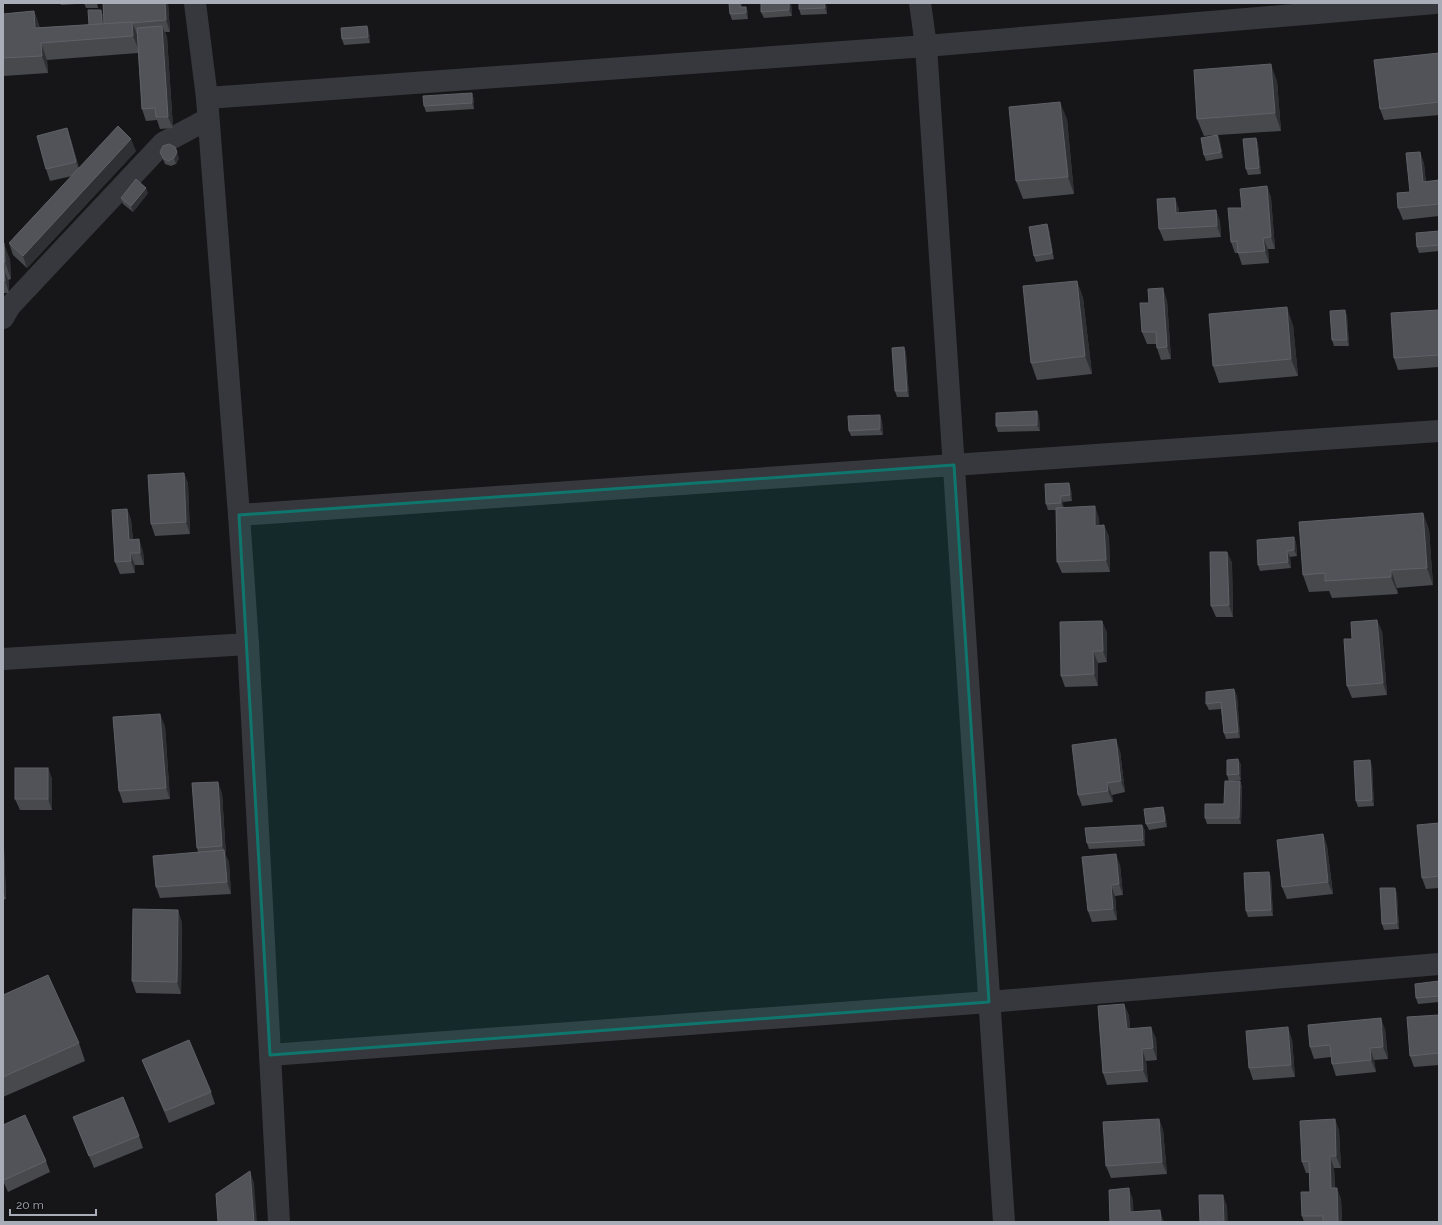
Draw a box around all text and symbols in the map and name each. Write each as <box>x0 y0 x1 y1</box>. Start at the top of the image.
scale bar <box>10 1191 96 1217</box>
text: 20 m <box>16 1198 44 1212</box>

